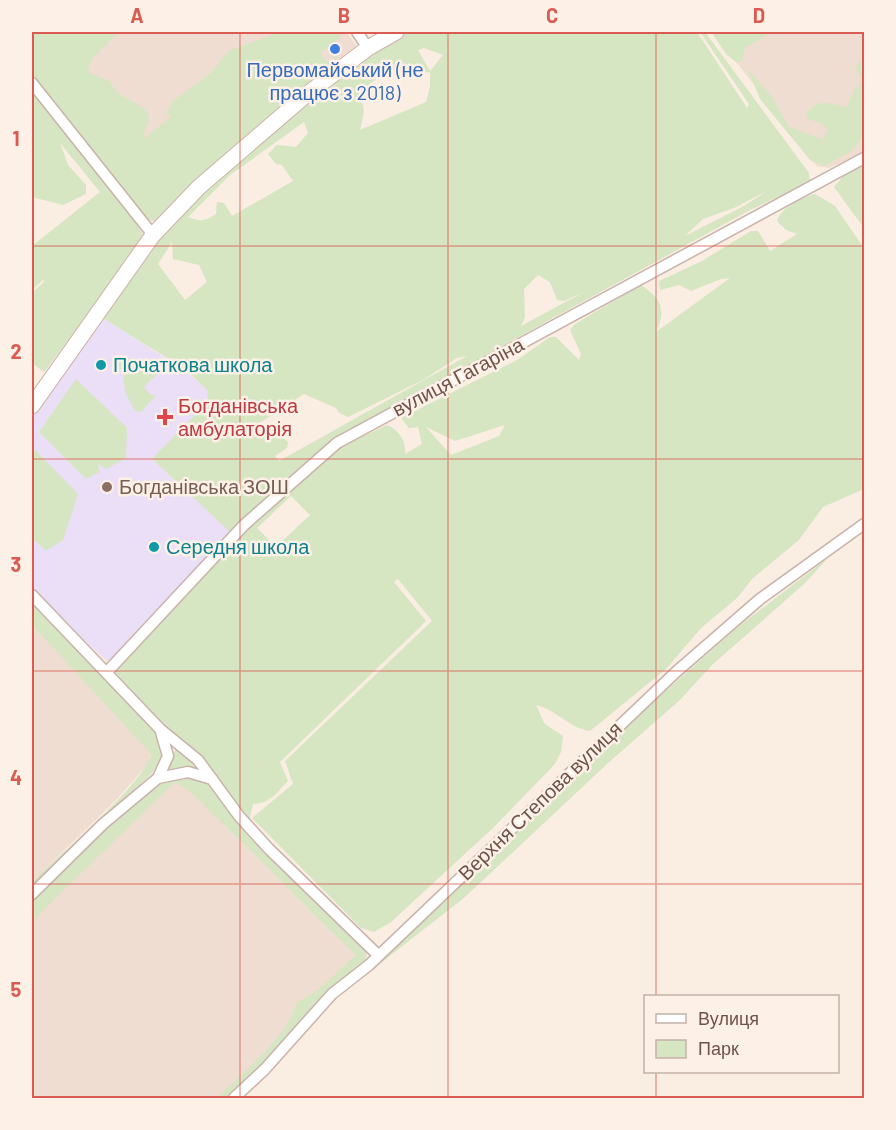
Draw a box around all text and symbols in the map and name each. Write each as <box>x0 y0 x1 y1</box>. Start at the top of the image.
text: A <box>130 3 144 27</box>
text: B <box>338 3 350 27</box>
text: C <box>546 3 558 27</box>
text: D <box>753 3 765 27</box>
marker: Первомайський (не працює з 2018) <box>328 42 342 56</box>
place label: Первомайський (не працює з 2018) <box>246 57 424 104</box>
text: 1 <box>12 126 20 150</box>
street label: вулиця Гагаріна <box>388 331 528 421</box>
text: 2 <box>10 339 22 363</box>
place label: Початкова школа <box>113 352 273 376</box>
marker: Початкова школа <box>94 358 108 372</box>
place label: Богданівська амбулаторія <box>178 393 299 440</box>
marker: Богданівська амбулаторія <box>156 408 174 426</box>
place label: Богданівська ЗОШ <box>119 474 289 498</box>
marker: Богданівська ЗОШ <box>100 480 114 494</box>
place label: Середня школа <box>166 534 310 558</box>
marker: Середня школа <box>147 540 161 554</box>
text: 3 <box>11 552 21 576</box>
street label: Верхня Степова вулиця <box>453 716 626 885</box>
text: 4 <box>10 765 22 789</box>
text: 5 <box>11 977 22 1001</box>
legend <box>644 995 839 1073</box>
text: Вулиця <box>698 1007 759 1029</box>
text: Парк <box>698 1037 739 1059</box>

